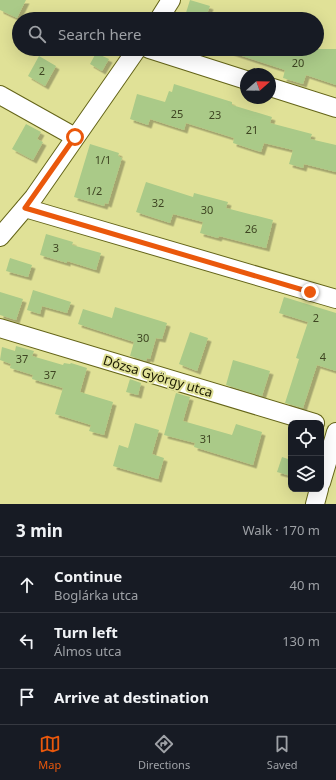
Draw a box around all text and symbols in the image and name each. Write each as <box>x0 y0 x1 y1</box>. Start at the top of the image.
search box <box>12 12 324 56</box>
icon: search <box>26 23 48 45</box>
text: Search here <box>58 24 141 44</box>
house number: 20 <box>292 55 304 70</box>
house number: 2 <box>39 63 45 78</box>
north arrow <box>240 68 276 104</box>
house number: 25 <box>171 106 183 121</box>
house number: 23 <box>209 107 221 122</box>
house number: 21 <box>246 122 258 137</box>
route start <box>66 128 84 146</box>
house number: 1/1 <box>95 152 111 167</box>
house number: 1/2 <box>86 183 102 198</box>
house number: 32 <box>152 195 164 210</box>
house number: 30 <box>201 202 213 217</box>
house number: 26 <box>245 221 257 236</box>
house number: 3 <box>53 240 59 255</box>
route end <box>301 283 319 301</box>
house number: 2 <box>313 310 319 325</box>
house number: 30 <box>137 330 149 345</box>
house number: 4 <box>320 349 327 364</box>
house number: 37 <box>16 351 28 366</box>
street label: Dózsa György utca <box>101 351 215 401</box>
house number: 37 <box>44 367 56 382</box>
map controls <box>288 420 324 492</box>
button: locate <box>288 420 324 456</box>
house number: 31 <box>200 431 212 446</box>
button: layers <box>288 456 324 492</box>
text: 3 min <box>16 519 63 542</box>
text: Walk · 170 m <box>242 521 320 539</box>
text: Continue <box>54 566 122 586</box>
icon: ahead <box>16 574 38 596</box>
text: 40 m <box>290 576 320 594</box>
text: Boglárka utca <box>54 586 138 604</box>
text: Turn left <box>54 622 118 642</box>
icon: left <box>16 630 38 652</box>
text: 130 m <box>282 632 320 650</box>
text: Álmos utca <box>54 642 122 660</box>
icon: arrive <box>16 686 38 708</box>
text: Arrive at destination <box>54 687 209 707</box>
tab: Map <box>38 733 61 772</box>
tab: Directions <box>138 733 190 772</box>
tab: Saved <box>267 733 298 772</box>

